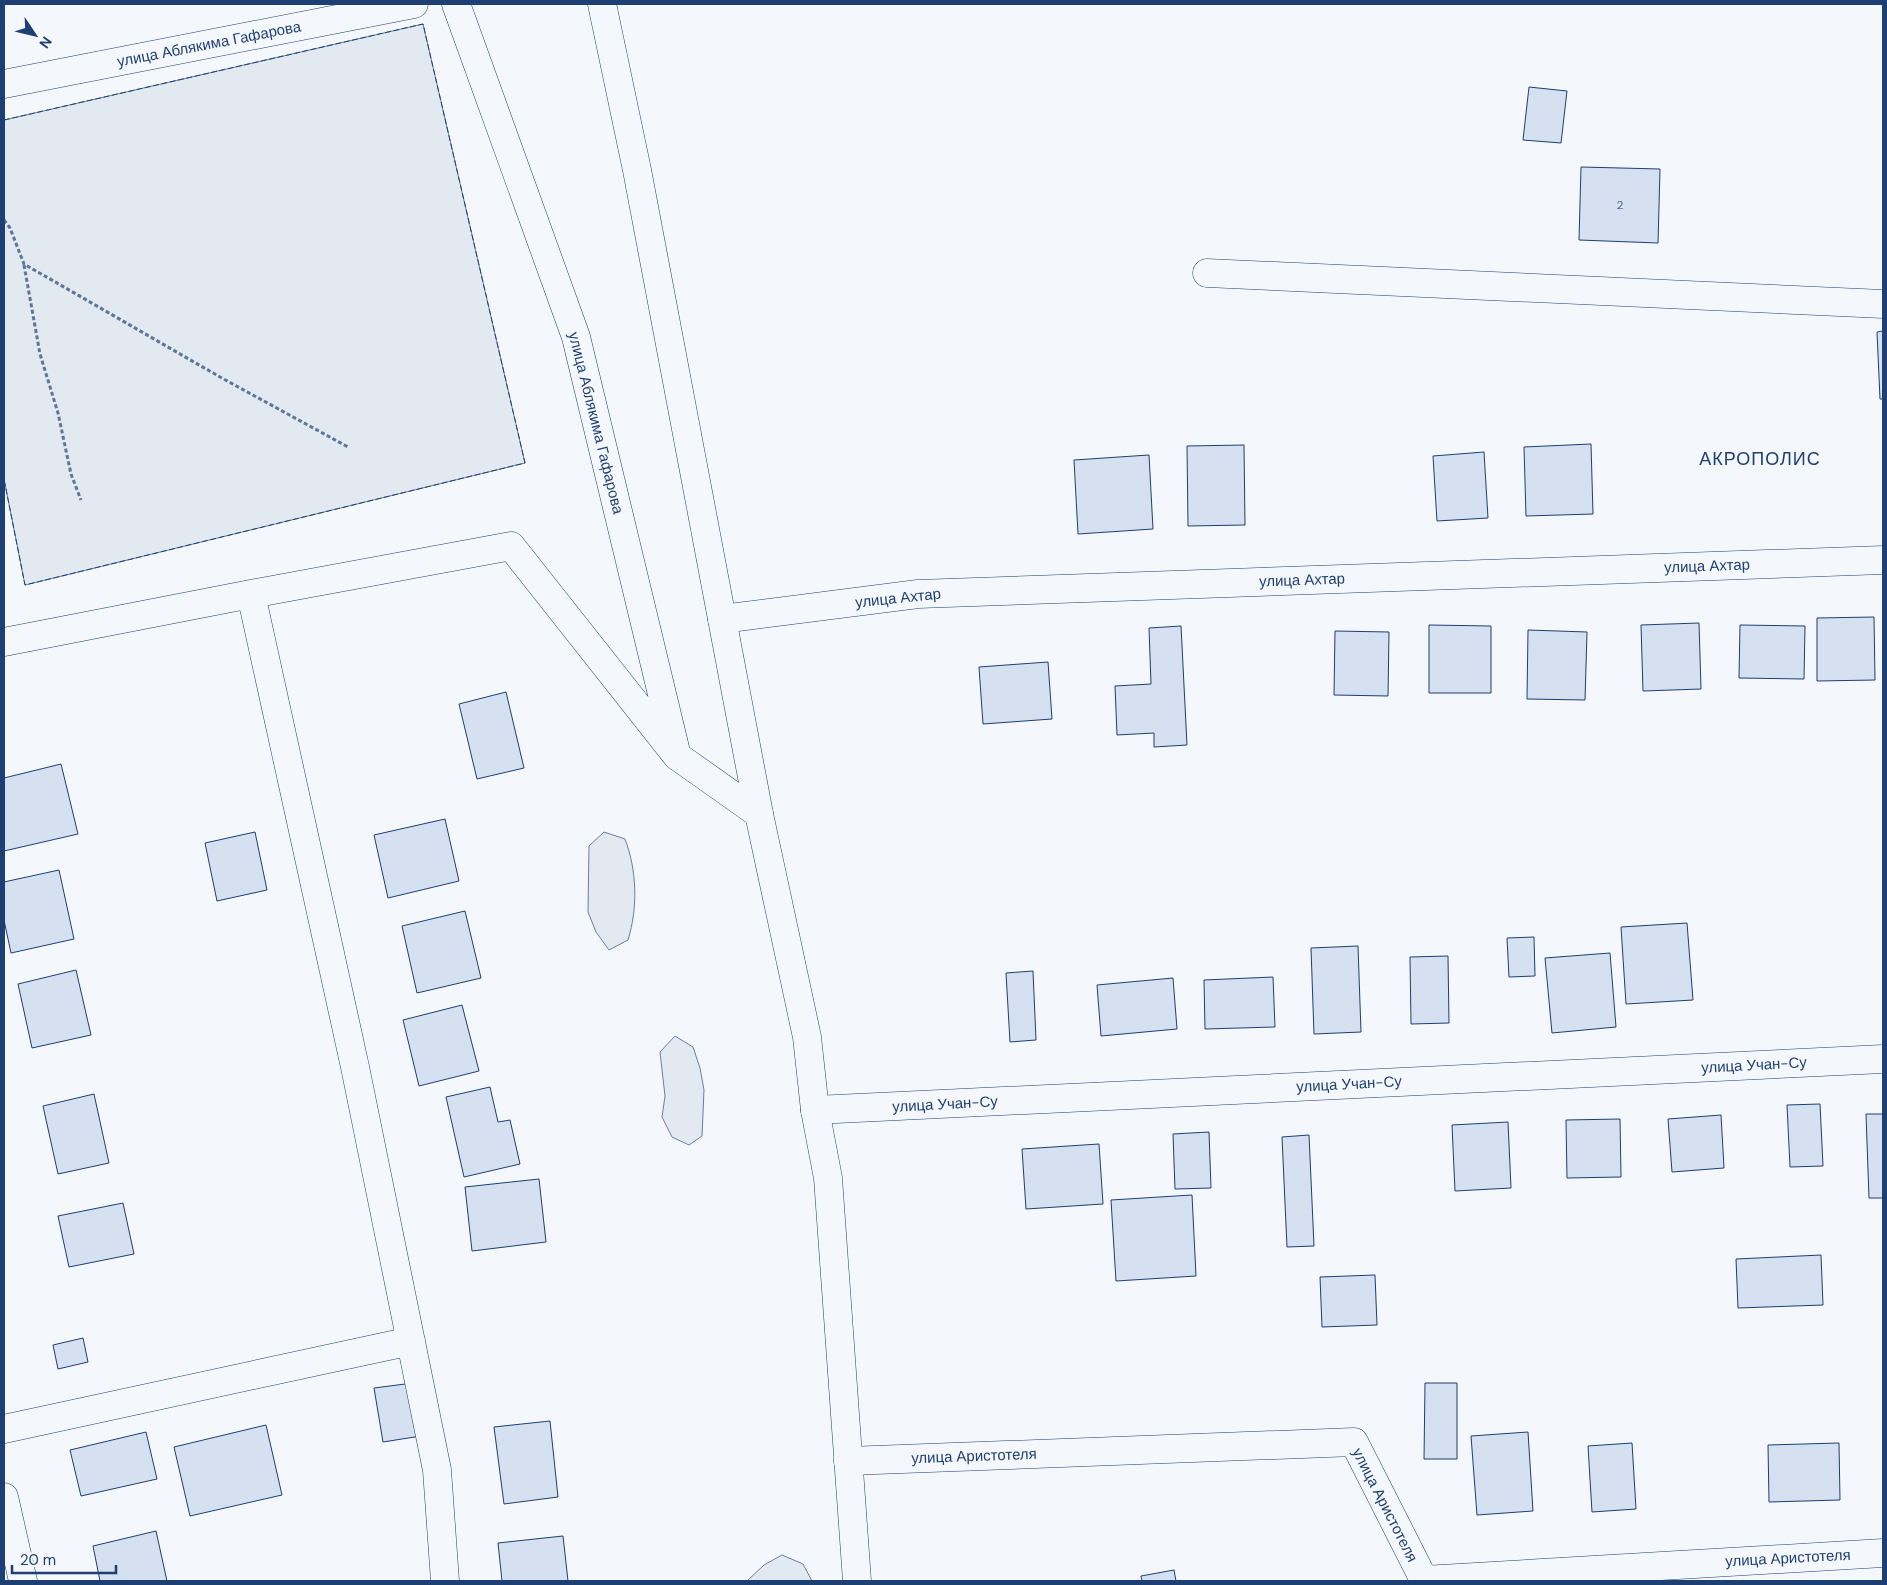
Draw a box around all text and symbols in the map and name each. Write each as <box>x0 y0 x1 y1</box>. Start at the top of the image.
north arrow <box>10 10 60 60</box>
street label: улица Аблякима Гафарова <box>115 16 303 72</box>
text: N <box>35 33 56 52</box>
house number: 2 <box>1617 197 1624 213</box>
street label: улица Аблякима Гафарова <box>564 330 628 517</box>
district label: АКРОПОЛИС <box>1699 447 1821 471</box>
street label: улица Ахтар <box>1664 555 1750 577</box>
street label: улица Ахтар <box>1259 569 1345 591</box>
street label: улица Ахтар <box>854 584 942 612</box>
street label: улица Учан-Су <box>1701 1052 1808 1078</box>
street label: улица Учан-Су <box>1296 1071 1403 1097</box>
street label: улица Учан-Су <box>892 1091 999 1117</box>
street label: улица Аристотеля <box>911 1444 1037 1468</box>
street label: улица Аристотеля <box>1348 1445 1422 1565</box>
scale bar <box>12 1542 116 1574</box>
street label: улица Аристотеля <box>1725 1545 1851 1571</box>
text: 20 m <box>20 1550 56 1570</box>

